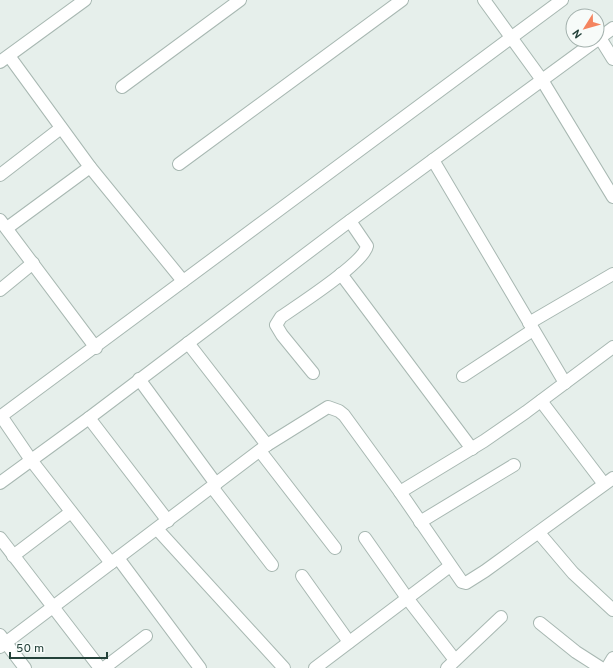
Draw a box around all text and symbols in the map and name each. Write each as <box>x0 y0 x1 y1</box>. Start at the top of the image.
north arrow <box>565 8 605 48</box>
text: N <box>570 26 586 41</box>
scale bar <box>10 634 107 660</box>
text: 50 m <box>16 641 44 657</box>

